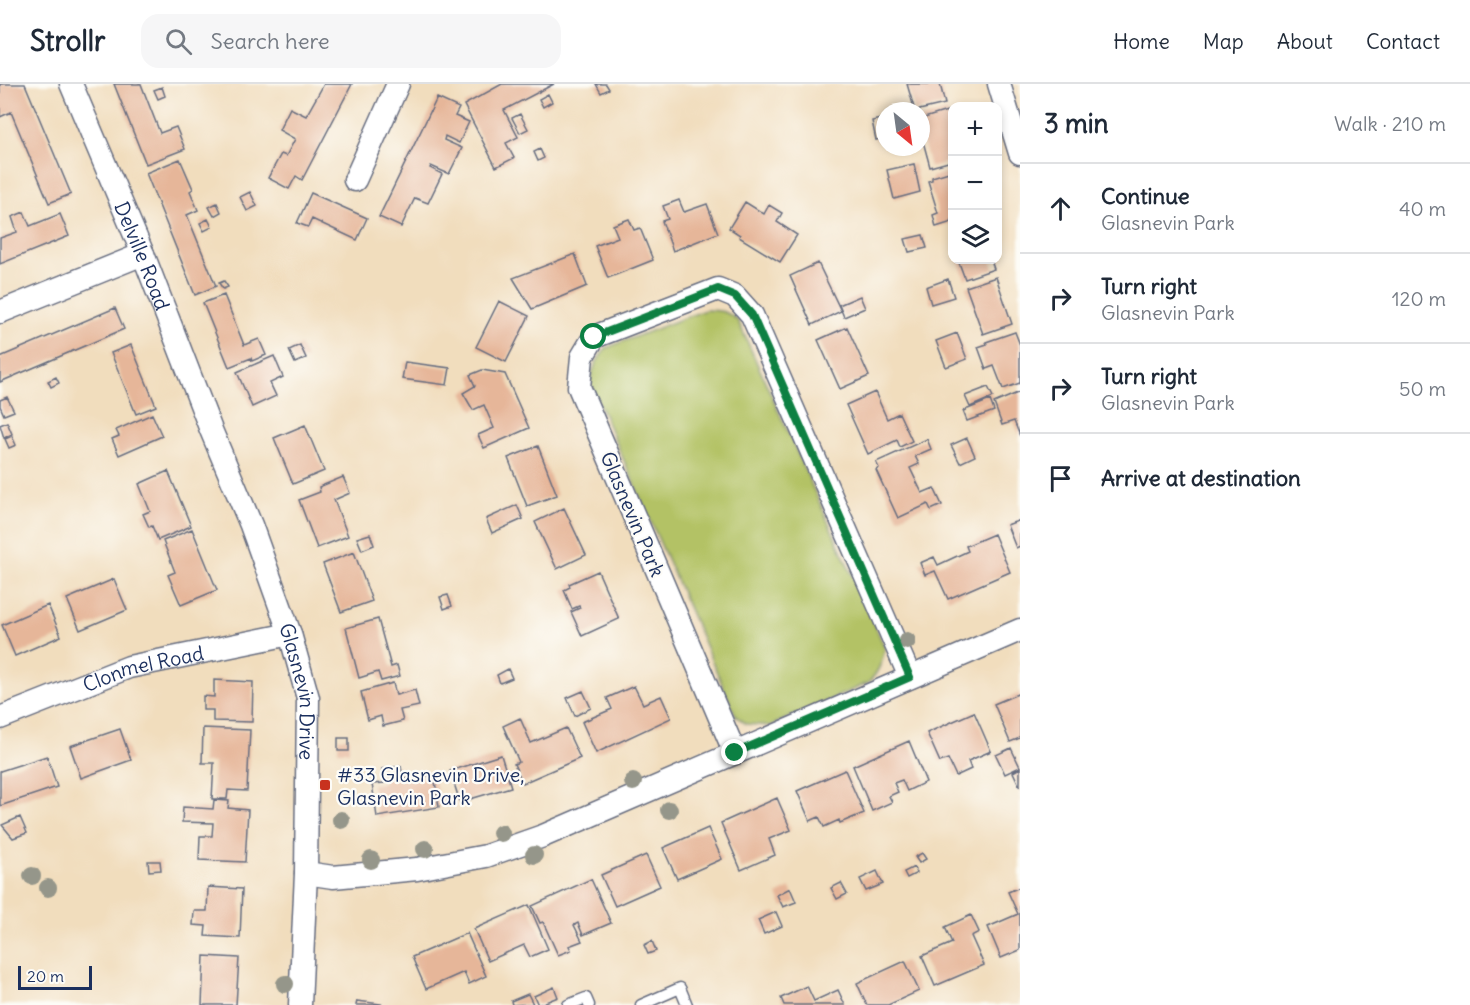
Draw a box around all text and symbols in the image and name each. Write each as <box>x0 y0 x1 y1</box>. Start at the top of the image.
search box <box>141 14 561 68</box>
text: Strollr <box>30 23 105 59</box>
icon: search <box>162 25 195 58</box>
text: Search here <box>210 27 330 55</box>
text: Home <box>1113 28 1170 55</box>
text: Map <box>1203 28 1244 55</box>
text: About <box>1277 28 1333 55</box>
text: Contact <box>1366 28 1440 55</box>
north arrow <box>876 102 930 156</box>
map controls <box>948 102 1002 264</box>
button: + <box>948 102 1002 156</box>
text: 3 min <box>1044 107 1109 140</box>
text: Walk · 210 m <box>1334 111 1446 136</box>
button: − <box>948 156 1002 210</box>
text: Continue <box>1101 182 1190 210</box>
icon: ahead <box>1044 192 1077 225</box>
text: 40 m <box>1399 196 1446 221</box>
street label: Delville Road <box>110 197 176 314</box>
button: layers <box>948 210 1002 264</box>
text: Glasnevin Park <box>1101 210 1235 235</box>
text: Turn right <box>1101 272 1197 300</box>
icon: right <box>1044 282 1077 315</box>
text: 120 m <box>1392 286 1446 311</box>
text: Glasnevin Park <box>1101 300 1235 325</box>
route start <box>580 323 606 349</box>
text: Turn right <box>1101 362 1197 390</box>
icon: right <box>1044 372 1077 405</box>
text: 50 m <box>1399 376 1446 401</box>
text: Glasnevin Park <box>1101 390 1235 415</box>
street label: Glasnevin Park <box>595 448 671 580</box>
icon: arrive <box>1044 462 1077 495</box>
text: Arrive at destination <box>1101 464 1301 492</box>
street label: Glasnevin Drive <box>275 619 321 760</box>
street label: Clonmel Road <box>79 639 206 697</box>
route end <box>721 739 747 765</box>
place label: #33 Glasnevin Drive, Glasnevin Park <box>337 762 524 810</box>
marker: #33 Glasnevin Drive, Glasnevin Park <box>318 778 332 792</box>
scale bar <box>18 963 92 990</box>
text: 20 m <box>27 966 64 986</box>

